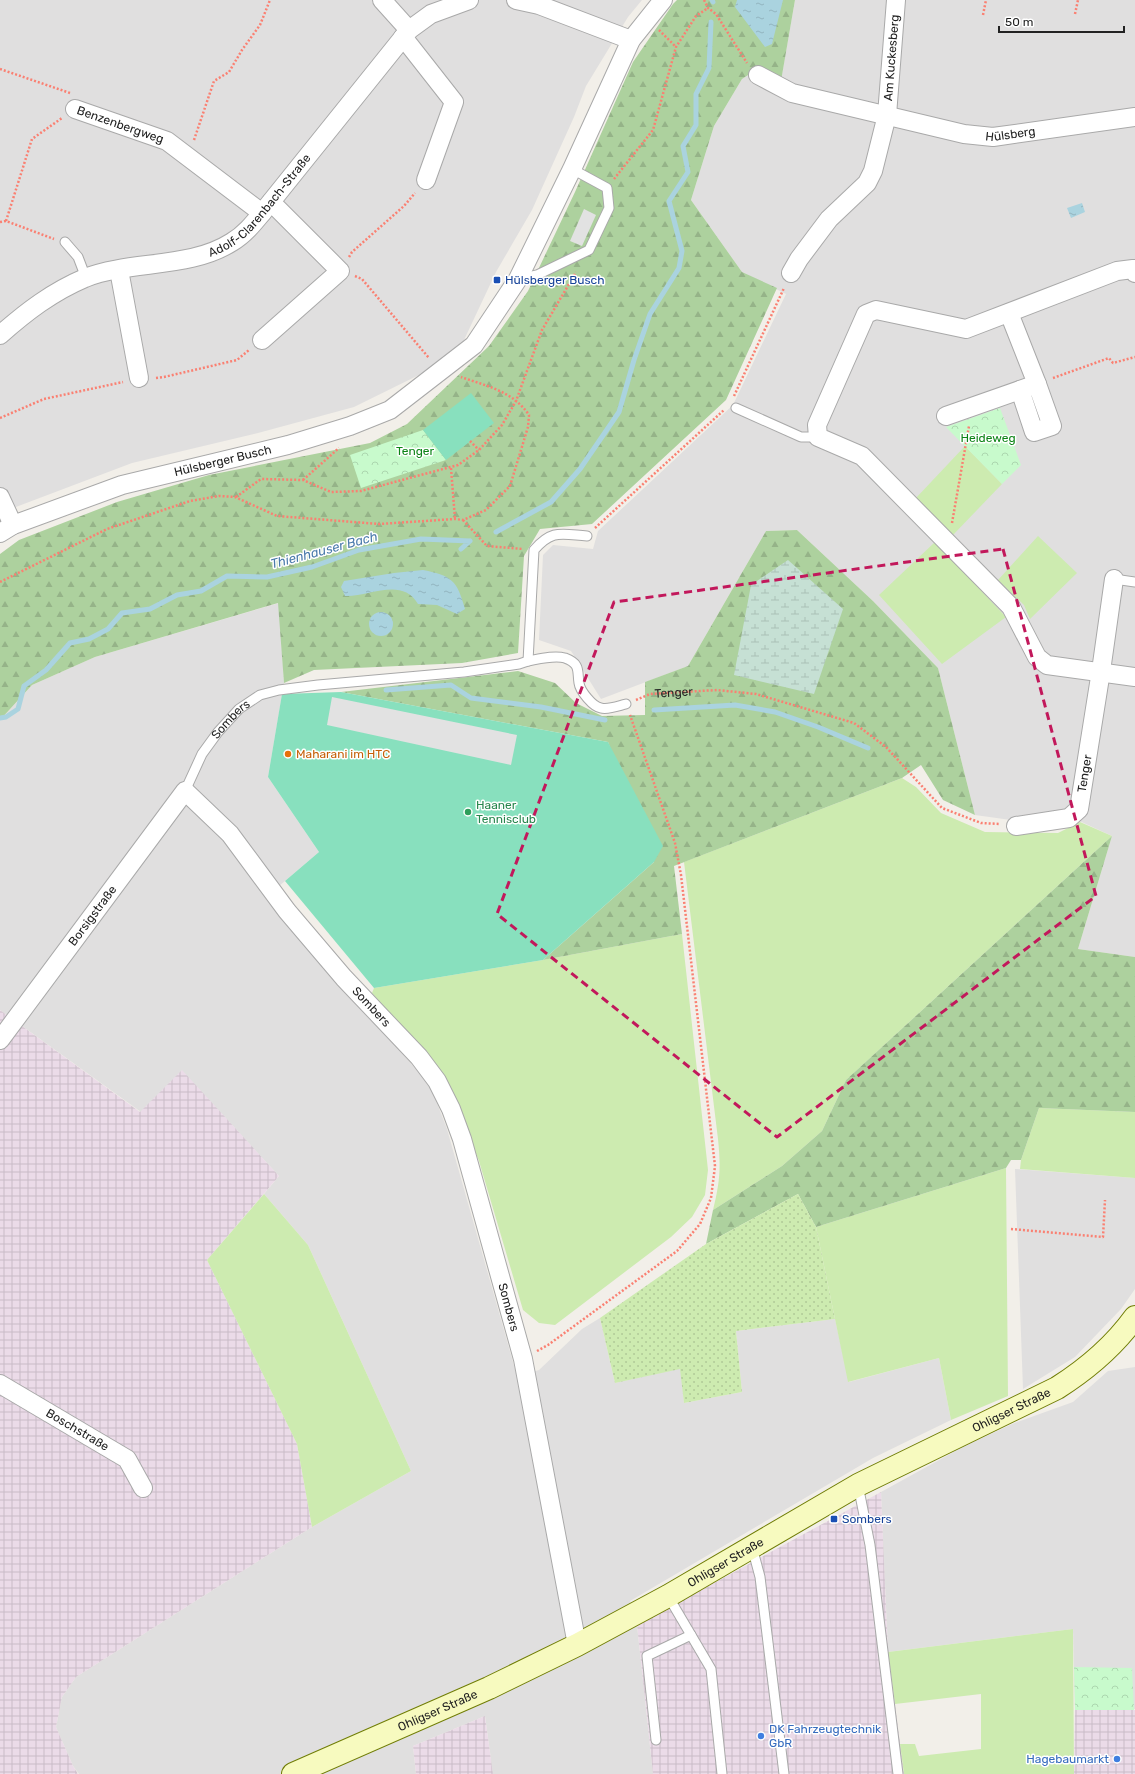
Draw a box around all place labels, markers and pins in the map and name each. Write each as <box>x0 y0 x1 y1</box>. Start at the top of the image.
place label: Hülsberger Busch <box>505 273 605 287</box>
marker: Hülsberger Busch <box>492 275 502 285</box>
place label: Maharani im HTC <box>296 747 390 761</box>
marker: Maharani im HTC <box>283 749 293 759</box>
place label: Haaner Tennisclub <box>476 798 536 826</box>
marker: Haaner Tennisclub <box>463 807 473 817</box>
place label: Sombers <box>842 1512 892 1526</box>
marker: Sombers <box>829 1514 839 1524</box>
place label: DK Fahrzeugtechnik GbR <box>769 1722 882 1750</box>
marker: DK Fahrzeugtechnik GbR <box>756 1731 766 1741</box>
place label: Hagebaumarkt <box>1026 1752 1109 1766</box>
marker: Hagebaumarkt <box>1112 1754 1122 1764</box>

